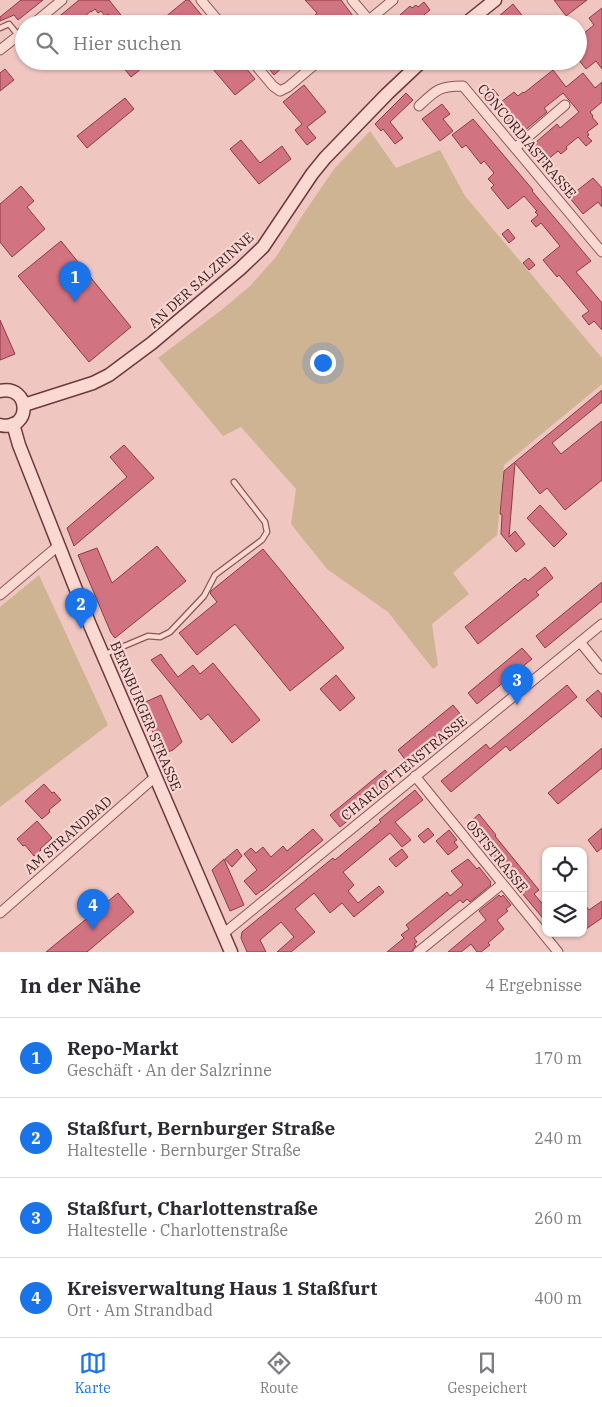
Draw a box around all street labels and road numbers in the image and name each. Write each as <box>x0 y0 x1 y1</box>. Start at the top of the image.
street label: CONCORDIASTRASSE <box>474 80 580 202</box>
street label: AN DER SALZRINNE <box>145 228 257 332</box>
street label: BERNBURGER STRASSE <box>106 638 186 794</box>
street label: CHARLOTTENSTRASSE <box>337 712 471 824</box>
street label: AM STRANDBAD <box>20 792 116 878</box>
street label: OSTSTRASSE <box>462 816 532 896</box>

